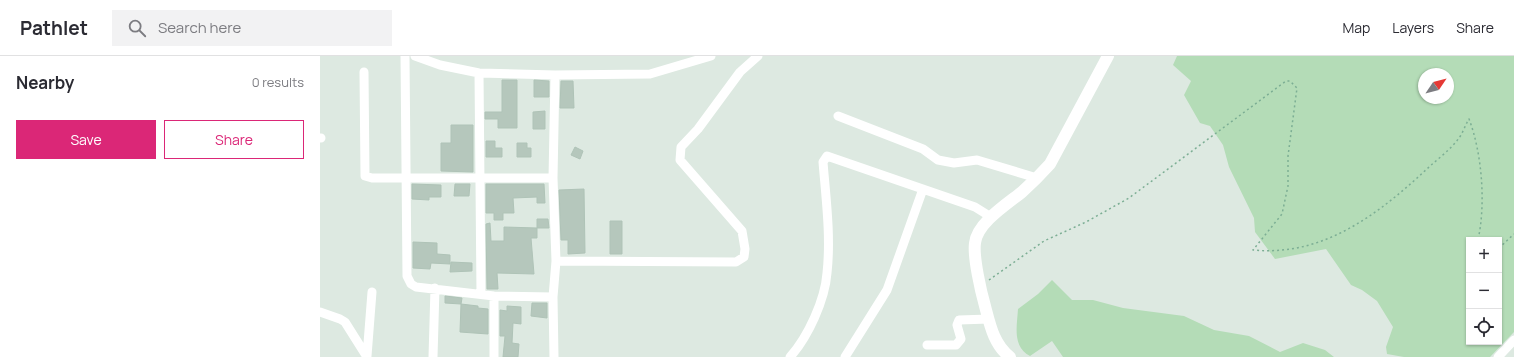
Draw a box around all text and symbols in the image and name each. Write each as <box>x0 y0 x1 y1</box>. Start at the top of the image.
search box <box>112 10 392 46</box>
text: Pathlet <box>20 15 88 41</box>
icon: search <box>126 17 148 39</box>
text: Search here <box>158 17 241 38</box>
text: Map <box>1342 18 1370 37</box>
text: Layers <box>1392 18 1434 37</box>
text: Share <box>1456 18 1494 37</box>
north arrow <box>1418 68 1454 104</box>
text: Nearby <box>16 71 74 94</box>
text: 0 results <box>252 73 304 91</box>
button: Save <box>16 120 156 159</box>
button: Share <box>164 120 304 159</box>
map controls <box>1466 237 1502 345</box>
button: + <box>1466 237 1502 273</box>
button: − <box>1466 273 1502 309</box>
button: locate <box>1466 309 1502 345</box>

